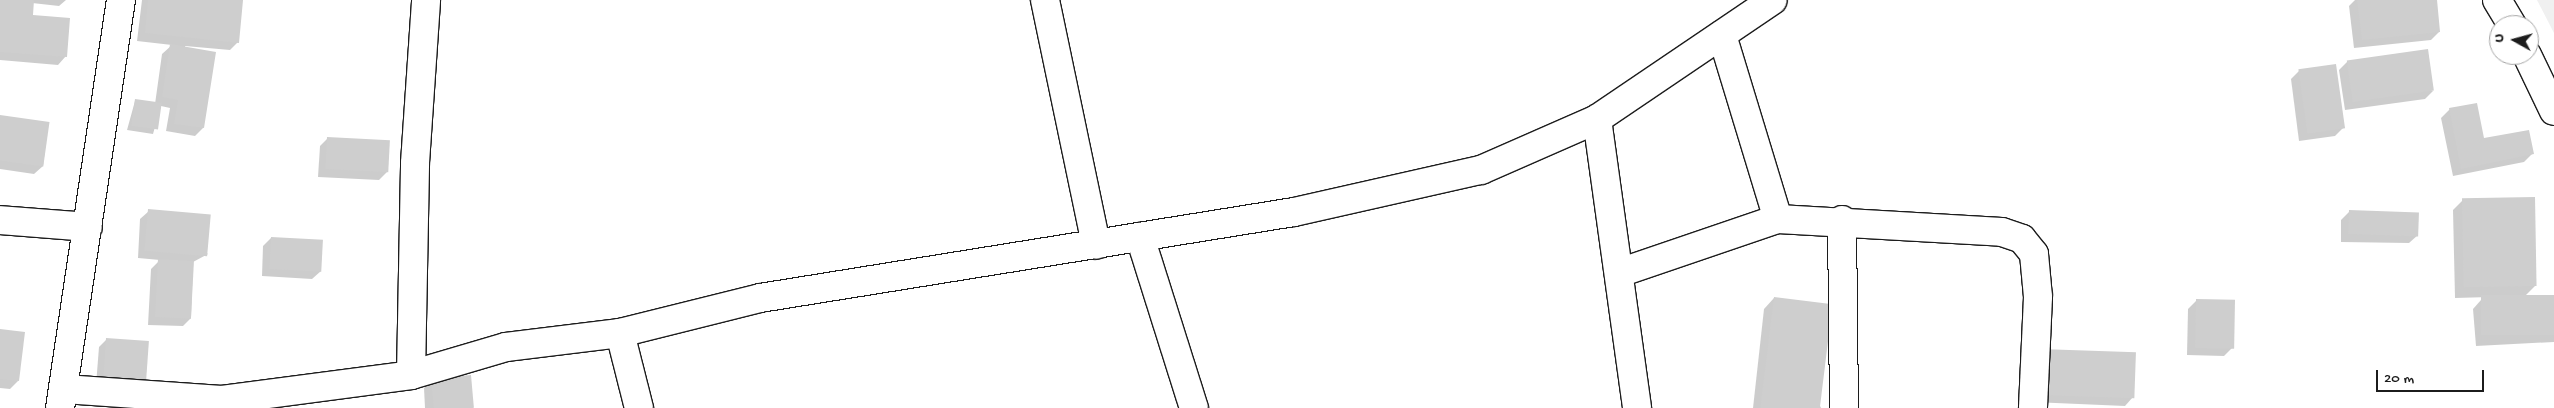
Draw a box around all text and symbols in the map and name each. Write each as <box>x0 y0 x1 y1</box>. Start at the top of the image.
north arrow <box>2489 15 2539 65</box>
text: U <box>2491 33 2509 43</box>
scale bar <box>2379 360 2486 392</box>
text: 20 m <box>2384 370 2414 388</box>

